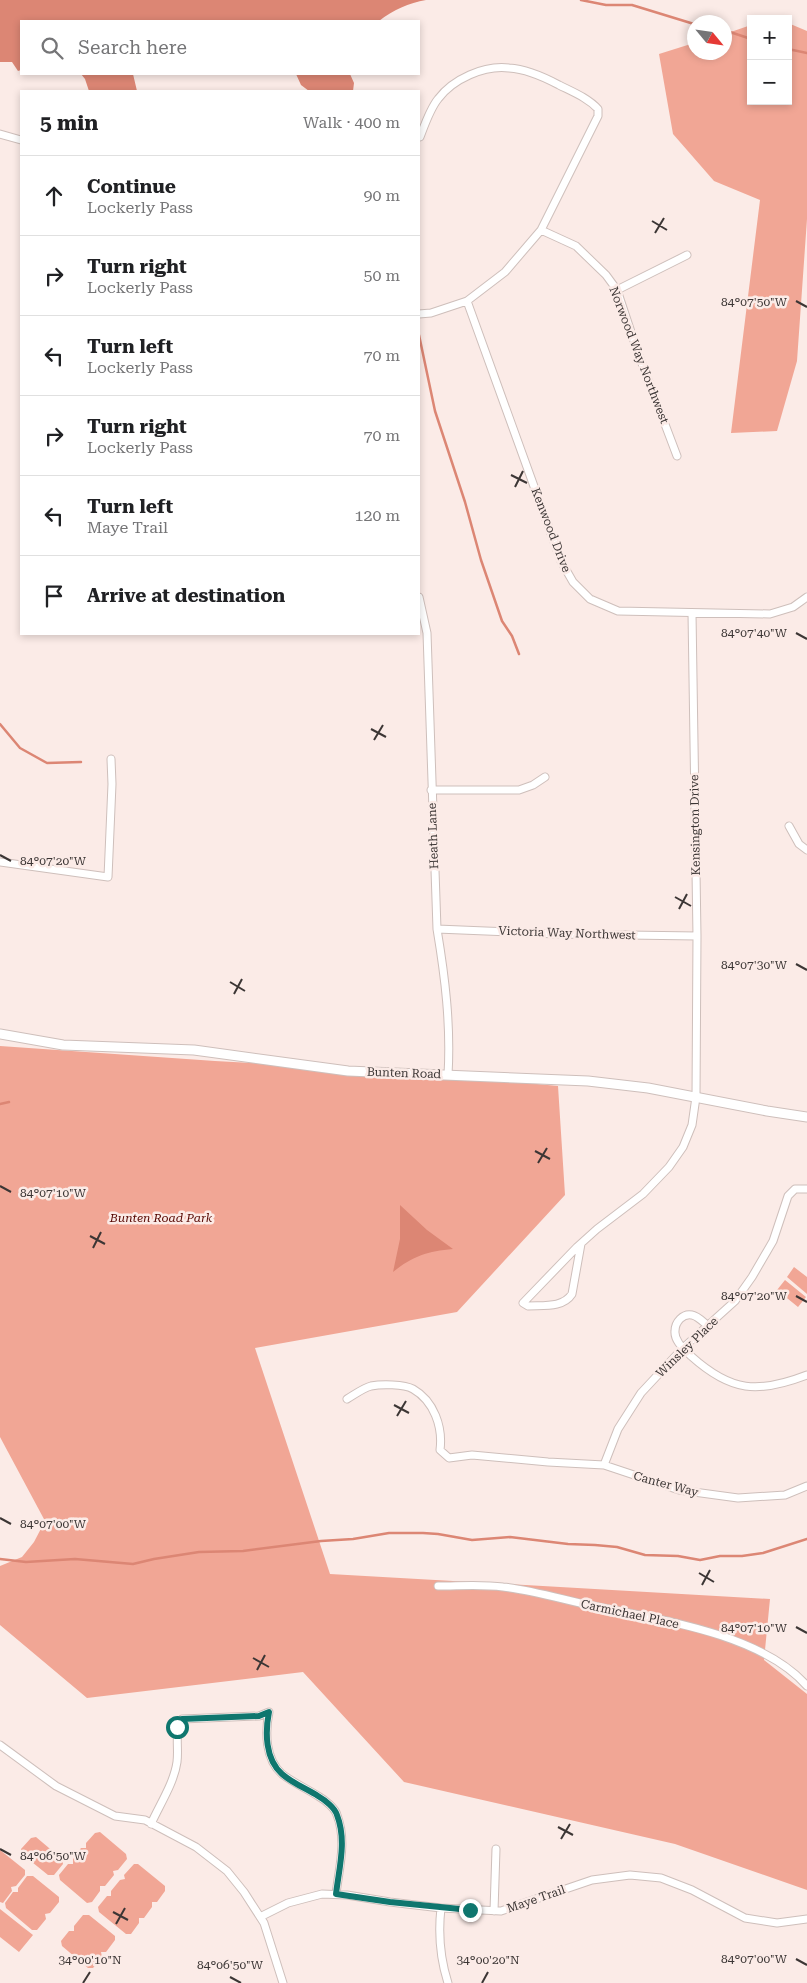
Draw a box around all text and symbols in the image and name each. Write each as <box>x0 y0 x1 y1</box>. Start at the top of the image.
north arrow <box>687 15 732 60</box>
map controls <box>747 15 792 105</box>
button: + <box>747 15 792 60</box>
search box <box>20 20 420 75</box>
icon: search <box>38 34 66 62</box>
text: Search here <box>78 36 187 59</box>
button: − <box>747 60 792 105</box>
text: 5 min <box>40 111 98 135</box>
text: Walk · 400 m <box>303 113 400 132</box>
text: Continue <box>87 175 176 198</box>
icon: ahead <box>40 182 68 210</box>
text: 90 m <box>363 186 400 205</box>
text: Lockerly Pass <box>87 198 193 217</box>
text: Turn right <box>87 255 187 278</box>
icon: right <box>40 262 68 290</box>
text: 50 m <box>363 266 400 285</box>
text: Lockerly Pass <box>87 278 193 297</box>
street label: Norwood Way Northwest <box>606 284 672 426</box>
text: 84°07'50"W <box>721 295 788 309</box>
text: Turn left <box>87 335 173 358</box>
icon: left <box>40 342 68 370</box>
text: 70 m <box>363 346 400 365</box>
text: Lockerly Pass <box>87 358 193 377</box>
text: Turn right <box>87 415 187 438</box>
icon: right <box>40 422 68 450</box>
text: 70 m <box>363 426 400 445</box>
text: Lockerly Pass <box>87 438 193 457</box>
street label: Kenwood Drive <box>528 486 574 575</box>
text: Turn left <box>87 495 173 518</box>
icon: left <box>40 502 68 530</box>
text: 120 m <box>354 506 400 525</box>
text: Maye Trail <box>87 518 168 537</box>
icon: arrive <box>40 582 68 610</box>
text: Arrive at destination <box>87 584 285 607</box>
text: 84°07'40"W <box>721 626 788 640</box>
street label: Kensington Drive <box>687 774 703 876</box>
street label: Heath Lane <box>425 802 441 869</box>
text: 84°07'20"W <box>20 854 87 868</box>
street label: Victoria Way Northwest <box>498 924 636 942</box>
text: 84°07'30"W <box>721 958 788 972</box>
street label: Bunten Road <box>367 1065 442 1081</box>
text: 84°07'10"W <box>20 1186 87 1200</box>
park label: Bunten Road Park <box>109 1211 213 1225</box>
text: 84°07'20"W <box>721 1289 788 1303</box>
street label: Winsley Place <box>653 1314 721 1380</box>
street label: Canter Way <box>632 1469 701 1500</box>
text: 84°07'00"W <box>20 1517 87 1531</box>
street label: Carmichael Place <box>580 1597 681 1631</box>
text: 84°07'10"W <box>721 1621 788 1635</box>
route start <box>166 1716 189 1739</box>
text: 84°06'50"W <box>20 1849 87 1863</box>
street label: Maye Trail <box>505 1882 567 1916</box>
route end <box>459 1899 482 1922</box>
text: 84°07'00"W <box>721 1952 788 1966</box>
text: 34°00'10"N <box>58 1953 122 1967</box>
text: 34°00'20"N <box>456 1953 520 1967</box>
text: 84°06'50"W <box>197 1958 264 1972</box>

